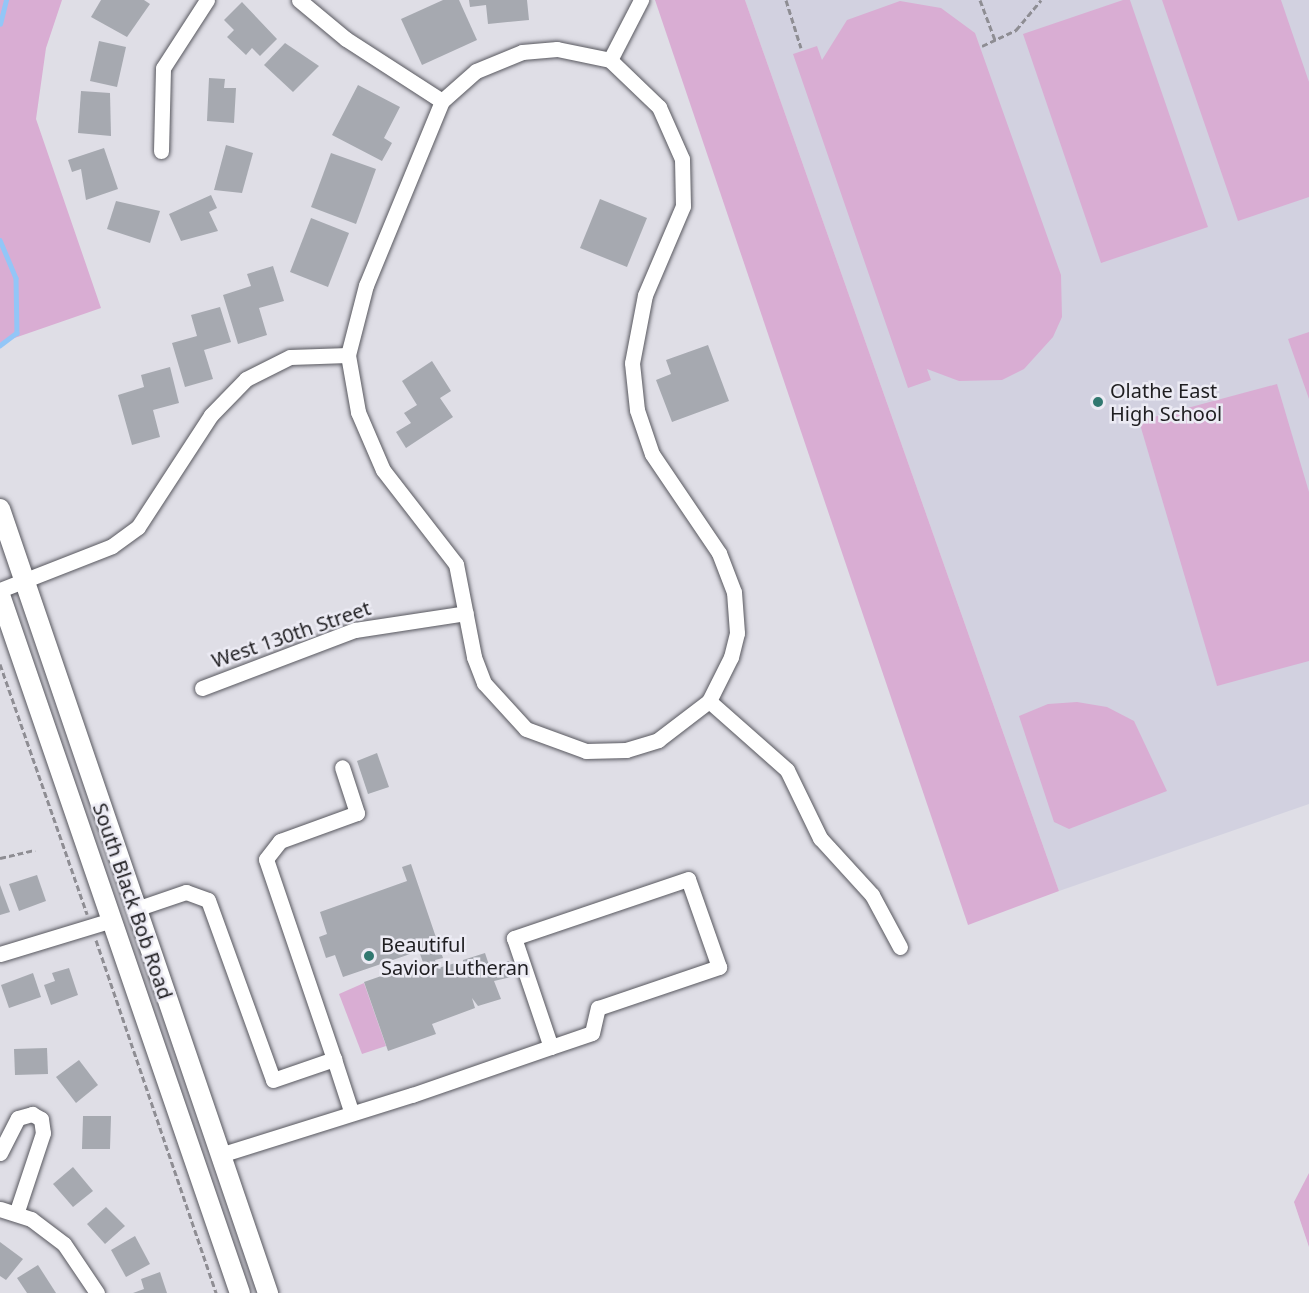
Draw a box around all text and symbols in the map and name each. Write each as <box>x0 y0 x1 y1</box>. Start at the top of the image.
place label: Olathe East High School <box>1110 378 1222 425</box>
marker: Olathe East High School <box>1091 395 1105 409</box>
street label: West 130th Street <box>208 596 374 672</box>
street label: South Black Bob Road <box>88 800 178 1002</box>
place label: Beautiful Savior Lutheran <box>381 933 529 980</box>
marker: Beautiful Savior Lutheran <box>362 949 376 963</box>

